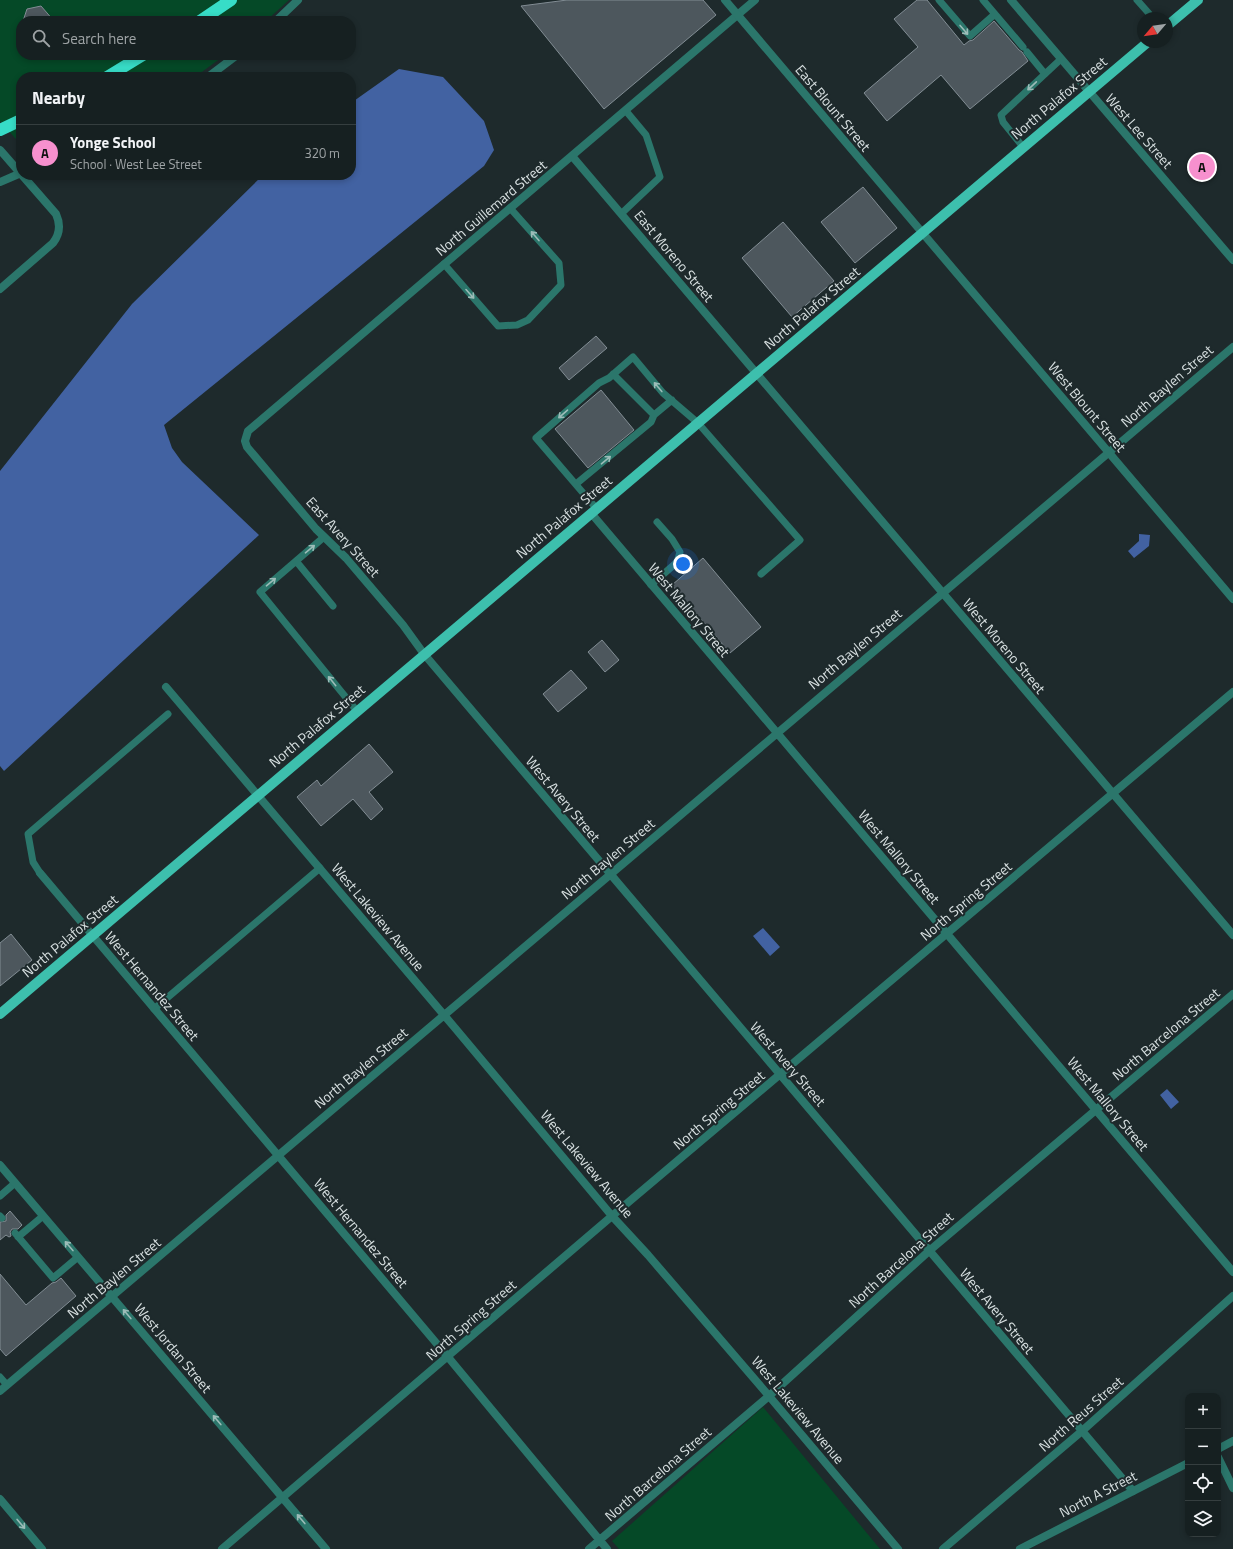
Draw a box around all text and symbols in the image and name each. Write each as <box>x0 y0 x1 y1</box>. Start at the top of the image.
north arrow <box>1137 12 1173 48</box>
search box <box>16 16 356 60</box>
one-way arrow <box>960 24 969 35</box>
icon: search <box>30 27 52 49</box>
text: Search here <box>62 27 136 50</box>
street label: North Palafox Street <box>1006 51 1111 144</box>
street label: East Blount Street <box>791 60 876 156</box>
one-way arrow <box>1027 81 1038 90</box>
text: Nearby <box>32 85 85 111</box>
street label: West Lee Street <box>1101 88 1178 173</box>
text: Yonge School <box>70 131 156 154</box>
text: A <box>41 143 49 163</box>
text: 320 m <box>304 143 340 163</box>
pin: A <box>1189 152 1215 182</box>
text: School · West Lee Street <box>70 154 202 174</box>
street label: North Guillemard Street <box>430 155 551 261</box>
street label: East Moreno Street <box>630 205 719 306</box>
one-way arrow <box>530 231 539 241</box>
street label: North Palafox Street <box>759 261 864 354</box>
one-way arrow <box>465 288 474 298</box>
street label: North Baylen Street <box>1116 339 1218 432</box>
street label: West Blount Street <box>1043 357 1131 456</box>
one-way arrow <box>654 382 663 393</box>
one-way arrow <box>558 410 568 419</box>
one-way arrow <box>601 455 612 464</box>
street label: North Palafox Street <box>511 470 616 563</box>
street label: East Avery Street <box>302 492 385 582</box>
one-way arrow <box>305 544 315 553</box>
your location <box>673 554 693 574</box>
street label: West Mallory Street <box>644 558 735 661</box>
one-way arrow <box>266 577 276 586</box>
street label: West Moreno Street <box>958 593 1051 698</box>
street label: North Baylen Street <box>803 603 906 694</box>
one-way arrow <box>328 675 337 686</box>
street label: North Palafox Street <box>264 679 369 772</box>
street label: West Avery Street <box>521 751 606 846</box>
street label: West Mallory Street <box>854 805 945 908</box>
street label: North Baylen Street <box>556 813 659 904</box>
street label: North Spring Street <box>915 856 1016 945</box>
street label: West Lakeview Avenue <box>327 858 430 975</box>
street label: North Palafox Street <box>17 889 122 982</box>
street label: West Hernandez Street <box>100 926 205 1045</box>
street label: North Barcelona Street <box>1107 982 1224 1085</box>
street label: West Avery Street <box>746 1017 831 1111</box>
street label: North Baylen Street <box>309 1022 412 1113</box>
street label: West Mallory Street <box>1063 1052 1154 1155</box>
street label: North Spring Street <box>668 1065 769 1154</box>
street label: West Lakeview Avenue <box>536 1105 639 1222</box>
street label: West Hernandez Street <box>309 1173 414 1292</box>
street label: North Barcelona Street <box>844 1207 958 1313</box>
street label: North Baylen Street <box>62 1232 165 1323</box>
one-way arrow <box>64 1240 73 1251</box>
street label: West Avery Street <box>955 1263 1040 1358</box>
street label: North Spring Street <box>421 1274 521 1365</box>
street label: West Jordan Street <box>130 1298 217 1397</box>
one-way arrow <box>122 1309 131 1319</box>
street label: West Lakeview Avenue <box>747 1351 850 1468</box>
street label: North Reus Street <box>1034 1371 1128 1456</box>
map controls <box>1185 1393 1221 1537</box>
button: + <box>1185 1393 1221 1429</box>
one-way arrow <box>213 1415 222 1425</box>
street label: North Barcelona Street <box>600 1421 716 1526</box>
button: − <box>1185 1429 1221 1465</box>
street label: North A Street <box>1055 1465 1140 1522</box>
button: locate <box>1185 1465 1221 1501</box>
button: layers <box>1185 1501 1221 1537</box>
one-way arrow <box>297 1514 306 1524</box>
one-way arrow <box>16 1519 25 1530</box>

